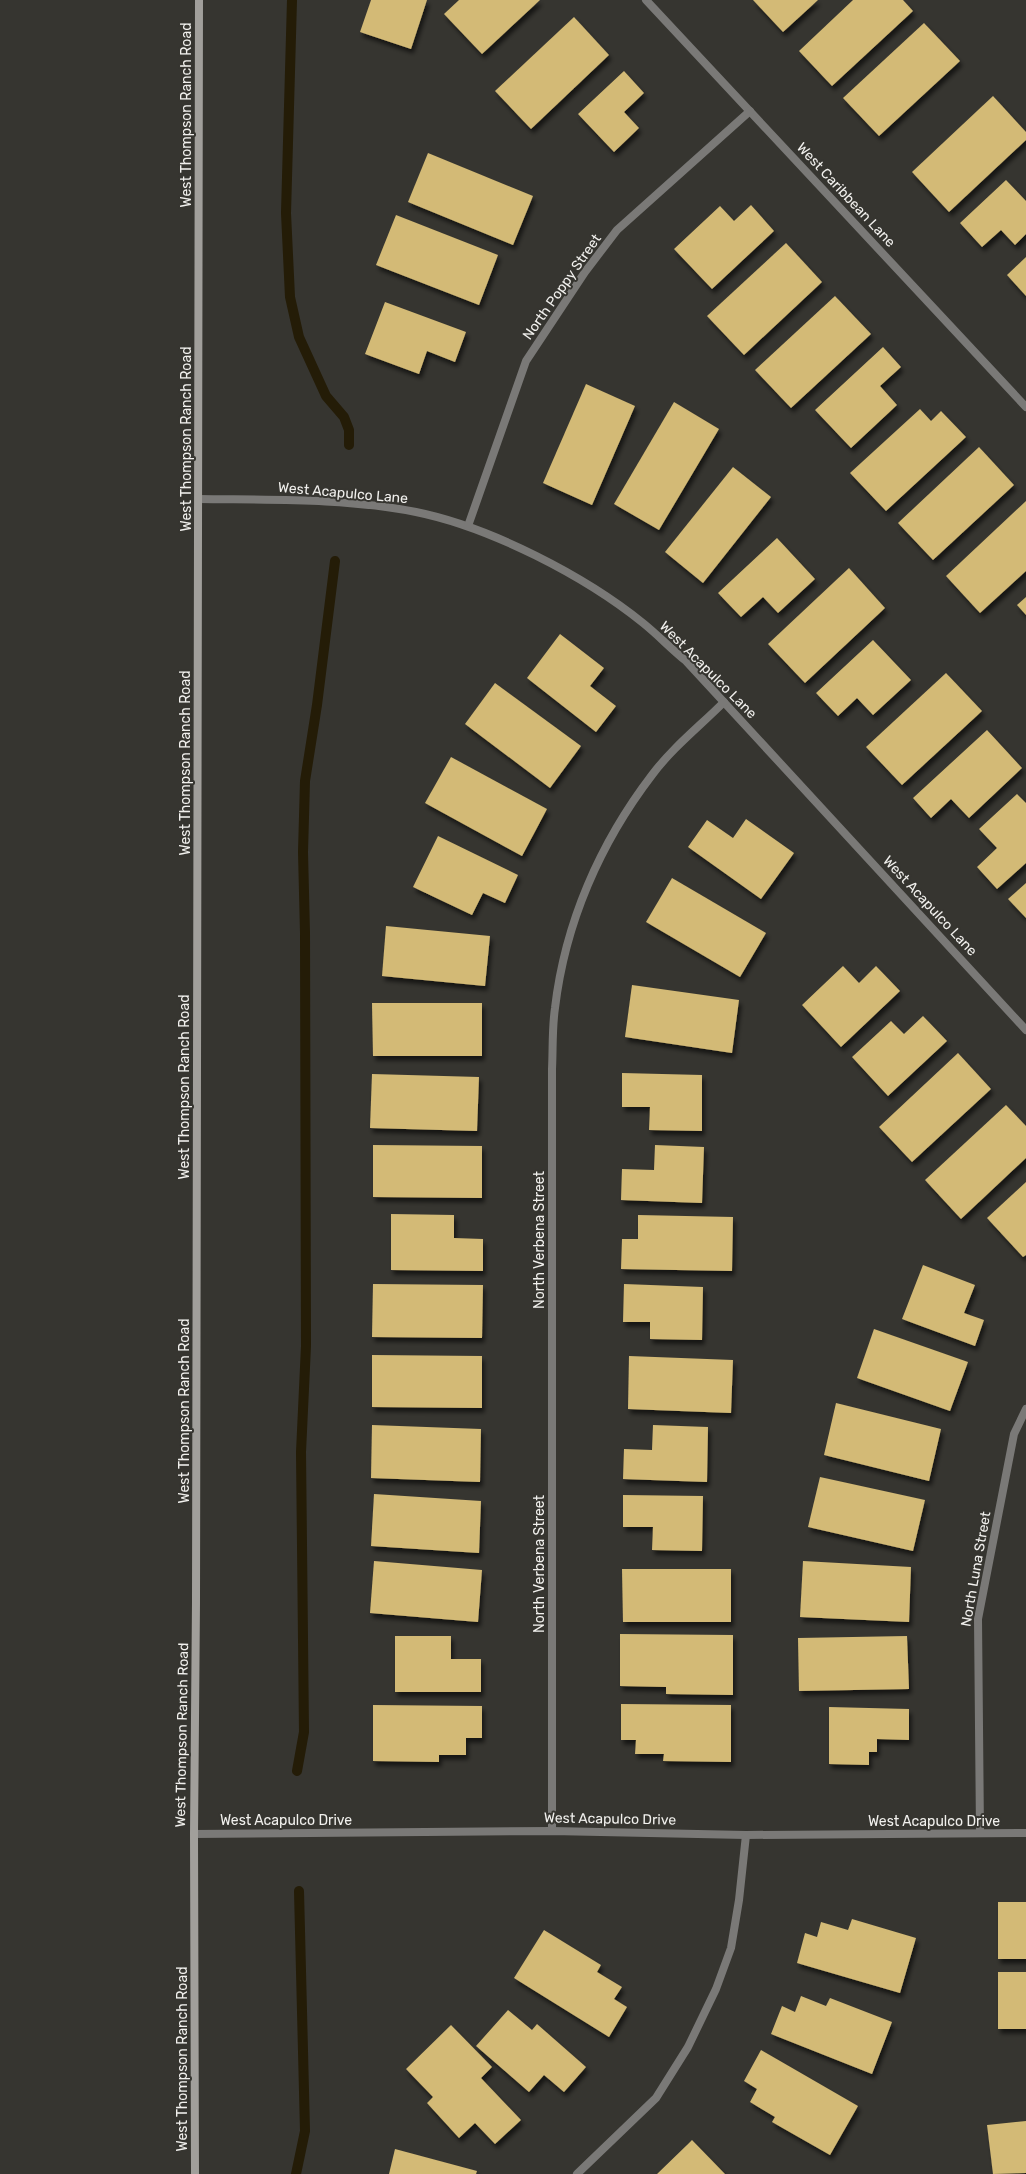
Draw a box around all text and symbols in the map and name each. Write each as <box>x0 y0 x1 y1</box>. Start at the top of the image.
street label: West Thompson Ranch Road <box>178 23 195 207</box>
street label: West Caribbean Lane <box>793 139 899 251</box>
street label: North Poppy Street <box>519 230 605 343</box>
street label: West Thompson Ranch Road <box>178 347 195 531</box>
street label: West Acapulco Lane <box>277 479 409 507</box>
street label: West Acapulco Lane <box>656 618 760 722</box>
street label: West Thompson Ranch Road <box>177 671 194 855</box>
street label: West Acapulco Lane <box>879 852 981 960</box>
street label: West Thompson Ranch Road <box>176 995 193 1179</box>
street label: North Verbena Street <box>531 1170 548 1309</box>
street label: West Thompson Ranch Road <box>176 1319 193 1503</box>
street label: North Verbena Street <box>531 1494 548 1633</box>
street label: North Luna Street <box>957 1510 995 1628</box>
street label: West Thompson Ranch Road <box>172 1642 192 1828</box>
street label: West Acapulco Drive <box>544 1809 676 1829</box>
street label: West Acapulco Drive <box>220 1812 352 1829</box>
street label: West Acapulco Drive <box>868 1813 1000 1830</box>
street label: West Thompson Ranch Road <box>174 1967 191 2151</box>

